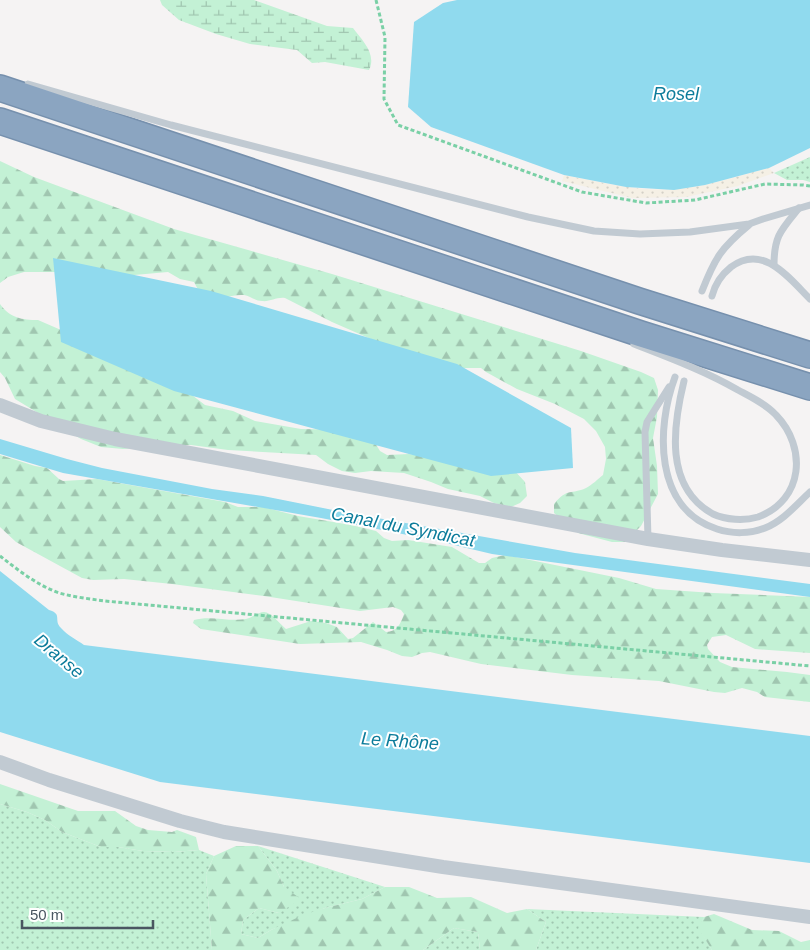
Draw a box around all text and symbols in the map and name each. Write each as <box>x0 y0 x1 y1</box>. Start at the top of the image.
water label: Rosel <box>653 84 700 104</box>
water label: Canal du Syndicat <box>329 503 478 551</box>
water label: Dranse <box>30 630 88 682</box>
water label: Le Rhône <box>360 728 440 754</box>
scale bar <box>22 898 154 930</box>
text: 50 m <box>30 906 63 923</box>

